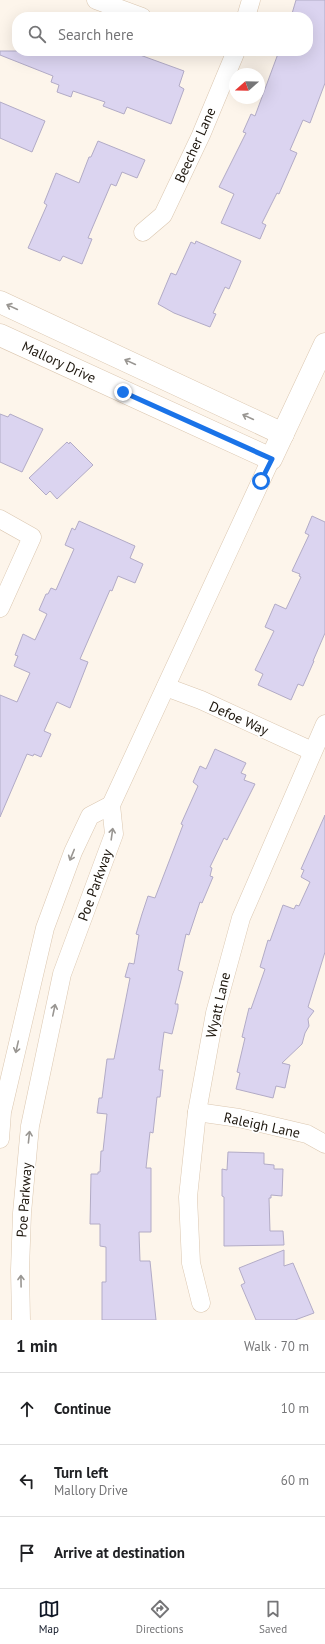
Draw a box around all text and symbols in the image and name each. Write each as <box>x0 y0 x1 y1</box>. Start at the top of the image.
search box <box>12 12 313 56</box>
icon: search <box>26 23 48 45</box>
text: Search here <box>58 25 134 44</box>
north arrow <box>229 68 265 104</box>
street label: Beecher Lane <box>170 105 220 185</box>
one-way arrow <box>6 303 18 310</box>
street label: Mallory Drive <box>19 337 99 387</box>
one-way arrow <box>124 358 136 365</box>
route end <box>114 383 132 401</box>
one-way arrow <box>242 413 254 420</box>
route start <box>252 472 270 490</box>
street label: Defoe Way <box>206 697 272 739</box>
one-way arrow <box>108 828 116 841</box>
street label: Poe Parkway <box>74 846 116 923</box>
one-way arrow <box>68 849 76 861</box>
street label: Wyatt Lane <box>202 970 234 1040</box>
one-way arrow <box>51 1004 59 1017</box>
one-way arrow <box>13 1040 20 1053</box>
street label: Raleigh Lane <box>222 1108 302 1142</box>
one-way arrow <box>25 1131 33 1144</box>
street label: Poe Parkway <box>12 1161 36 1238</box>
one-way arrow <box>17 1275 24 1288</box>
text: 1 min <box>16 1335 57 1357</box>
text: Walk · 70 m <box>244 1338 309 1355</box>
icon: ahead <box>16 1398 38 1420</box>
text: Continue <box>54 1399 111 1418</box>
text: 10 m <box>281 1400 309 1417</box>
text: Turn left <box>54 1463 108 1482</box>
icon: left <box>16 1470 38 1492</box>
text: 60 m <box>281 1472 309 1489</box>
text: Mallory Drive <box>54 1482 128 1499</box>
icon: arrive <box>16 1542 38 1564</box>
text: Arrive at destination <box>54 1543 185 1562</box>
tab: Map <box>38 1598 60 1636</box>
tab: Directions <box>136 1598 183 1636</box>
tab: Saved <box>259 1598 287 1636</box>

